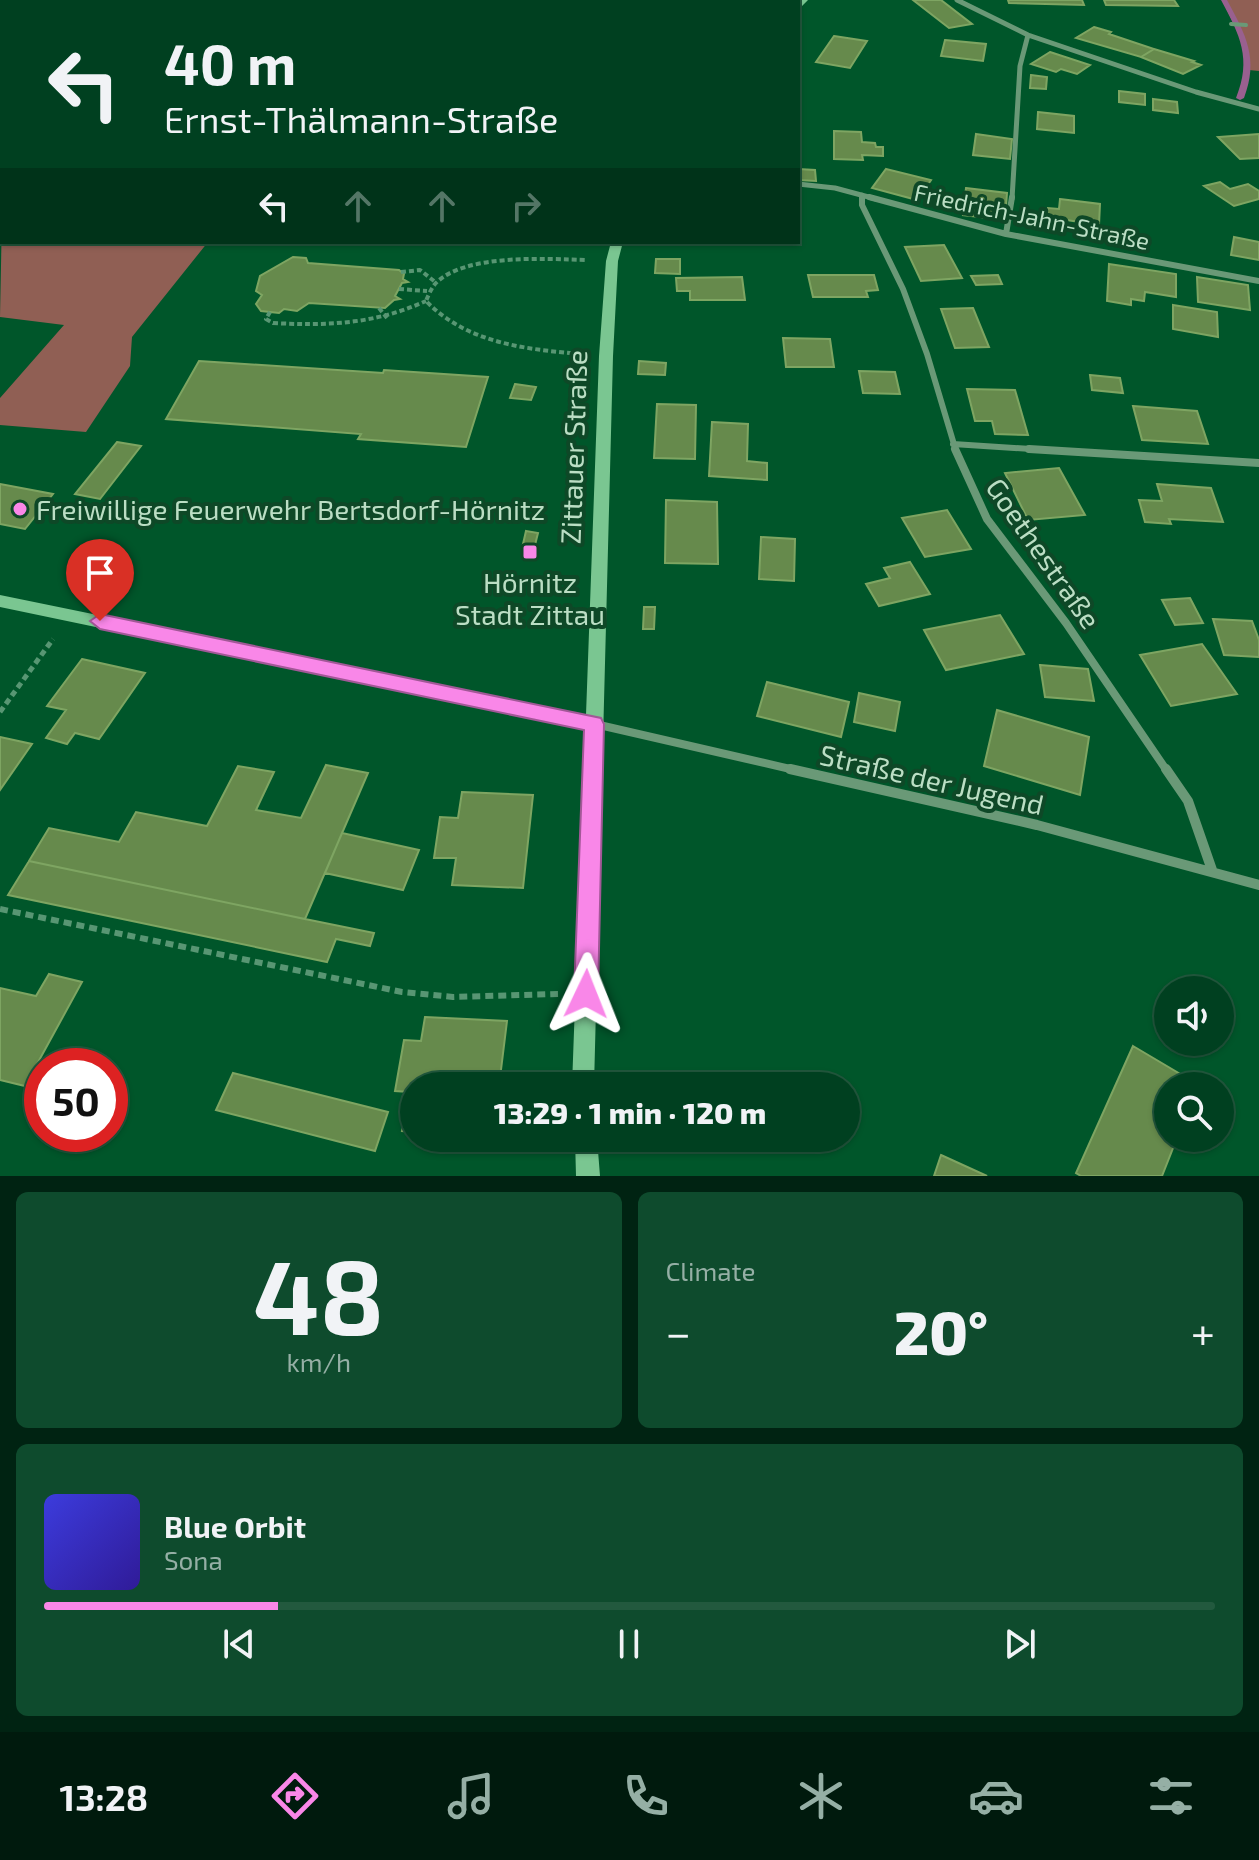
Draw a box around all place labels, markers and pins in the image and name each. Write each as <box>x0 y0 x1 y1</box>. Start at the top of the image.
place label: Freiwillige Feuerwehr Bertsdorf-Hörnitz <box>36 492 545 526</box>
marker: Freiwillige Feuerwehr Bertsdorf-Hörnitz <box>11 500 29 518</box>
pin <box>66 539 134 621</box>
marker: Hörnitz Stadt Zittau <box>521 543 539 561</box>
place label: Hörnitz Stadt Zittau <box>455 565 605 631</box>

